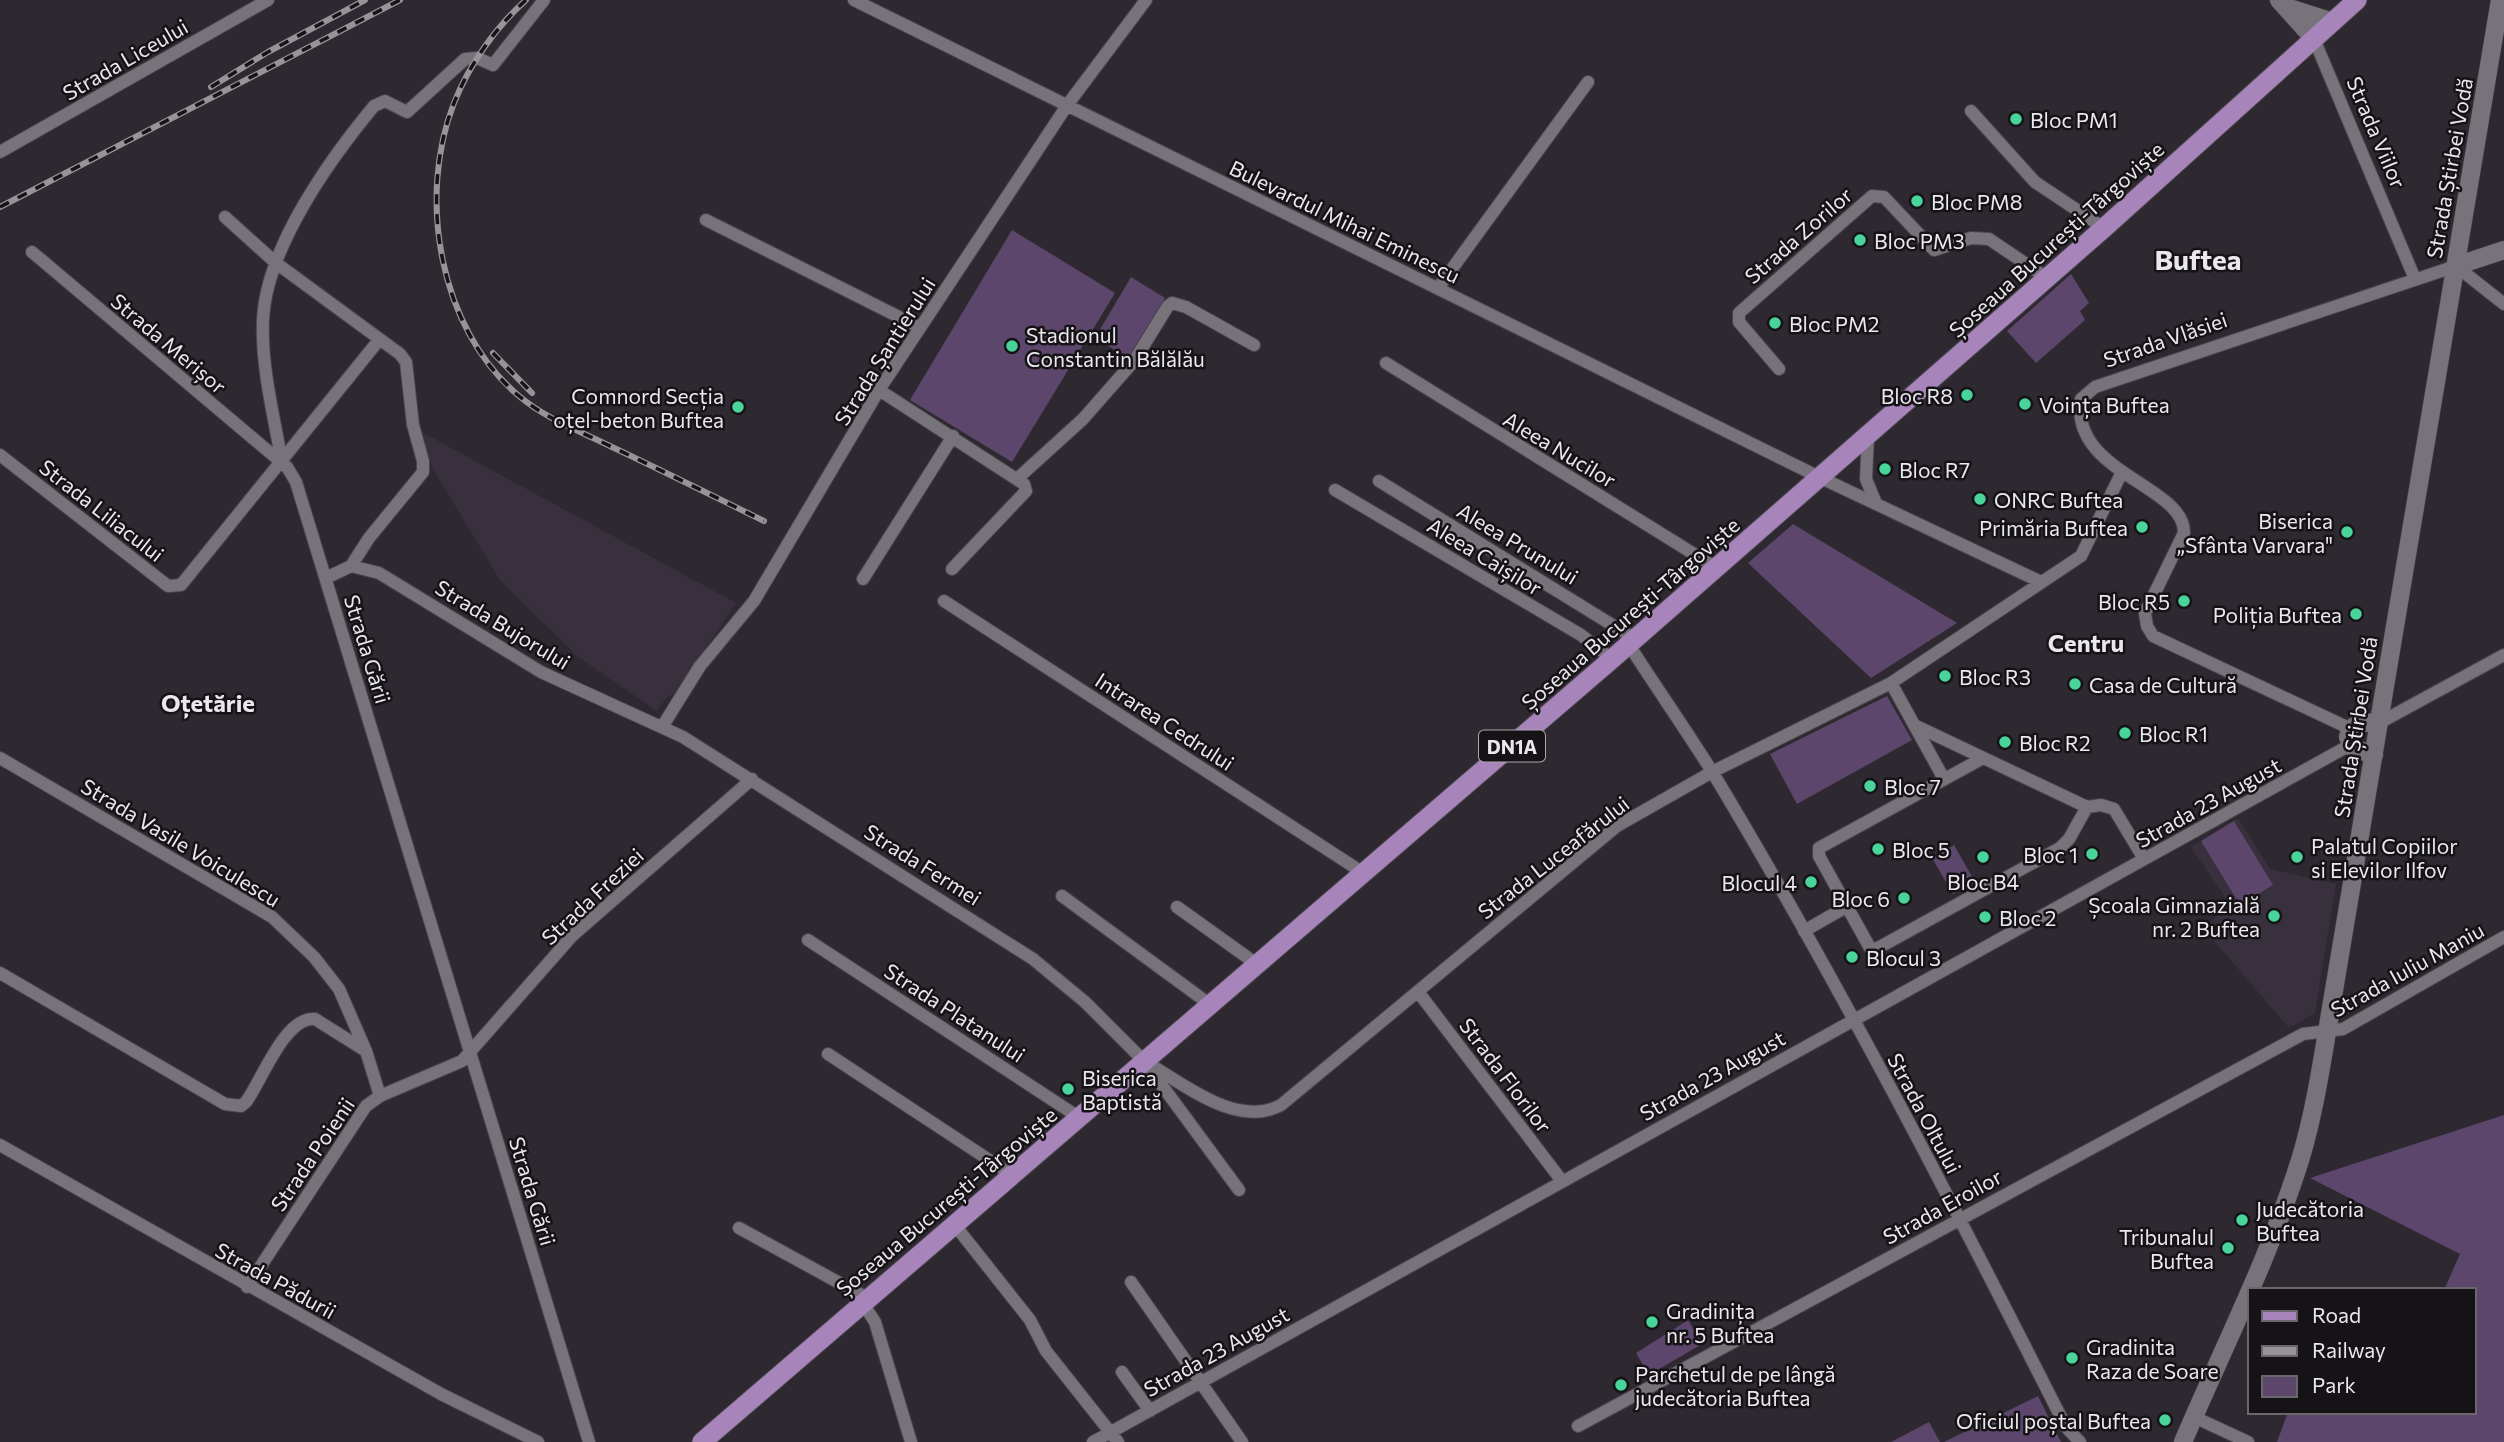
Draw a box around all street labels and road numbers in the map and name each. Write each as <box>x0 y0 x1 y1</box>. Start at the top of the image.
street label: Strada Liceului <box>58 13 192 105</box>
street label: Strada Viilor <box>2342 73 2412 191</box>
street label: Strada Știrbei Vodă <box>2421 76 2479 261</box>
street label: Șoseaua București-Târgoviște <box>1944 136 2170 344</box>
street label: Bulevardul Mihai Eminescu <box>1226 154 1464 288</box>
street label: Strada Zorilor <box>1739 182 1857 288</box>
street label: Strada Șantierului <box>828 272 941 431</box>
street label: Strada Merișor <box>105 288 232 400</box>
street label: Strada Vlăsiei <box>2100 306 2230 372</box>
street label: Aleea Nucilor <box>1499 406 1621 492</box>
street label: Strada Liliacului <box>35 454 169 566</box>
street label: Aleea Prunului <box>1453 497 1583 589</box>
street label: Aleea Caișilor <box>1422 512 1547 602</box>
street label: Șoseaua București-Târgoviște <box>1516 512 1745 716</box>
street label: Strada Bujorului <box>431 574 575 674</box>
street label: Strada Gării <box>340 592 396 706</box>
street label: Strada Știrbei Vodă <box>2328 635 2384 820</box>
street label: Intrarea Cedrului <box>1091 667 1239 775</box>
road number: DN1A <box>1479 730 1545 762</box>
street label: Strada 23 August <box>2131 752 2285 852</box>
street label: Strada Vasile Voiculescu <box>77 773 285 911</box>
street label: Strada Luceafărului <box>1473 790 1633 924</box>
street label: Strada Fermei <box>860 818 986 910</box>
street label: Strada Freziei <box>536 842 648 950</box>
street label: Strada Iuliu Maniu <box>2326 917 2488 1021</box>
street label: Strada Platanului <box>880 957 1030 1067</box>
street label: Strada Florilor <box>1455 1013 1557 1137</box>
street label: Strada 23 August <box>1635 1025 1789 1125</box>
street label: Strada Oltului <box>1883 1049 1967 1177</box>
street label: Strada Poienii <box>265 1092 359 1216</box>
street label: Șoseaua București-Târgoviște <box>831 1101 1063 1302</box>
street label: Strada Gării <box>505 1134 561 1248</box>
street label: Strada Eroilor <box>1878 1163 2006 1249</box>
street label: Strada Pădurii <box>211 1237 341 1323</box>
street label: Strada 23 August <box>1139 1301 1293 1401</box>

